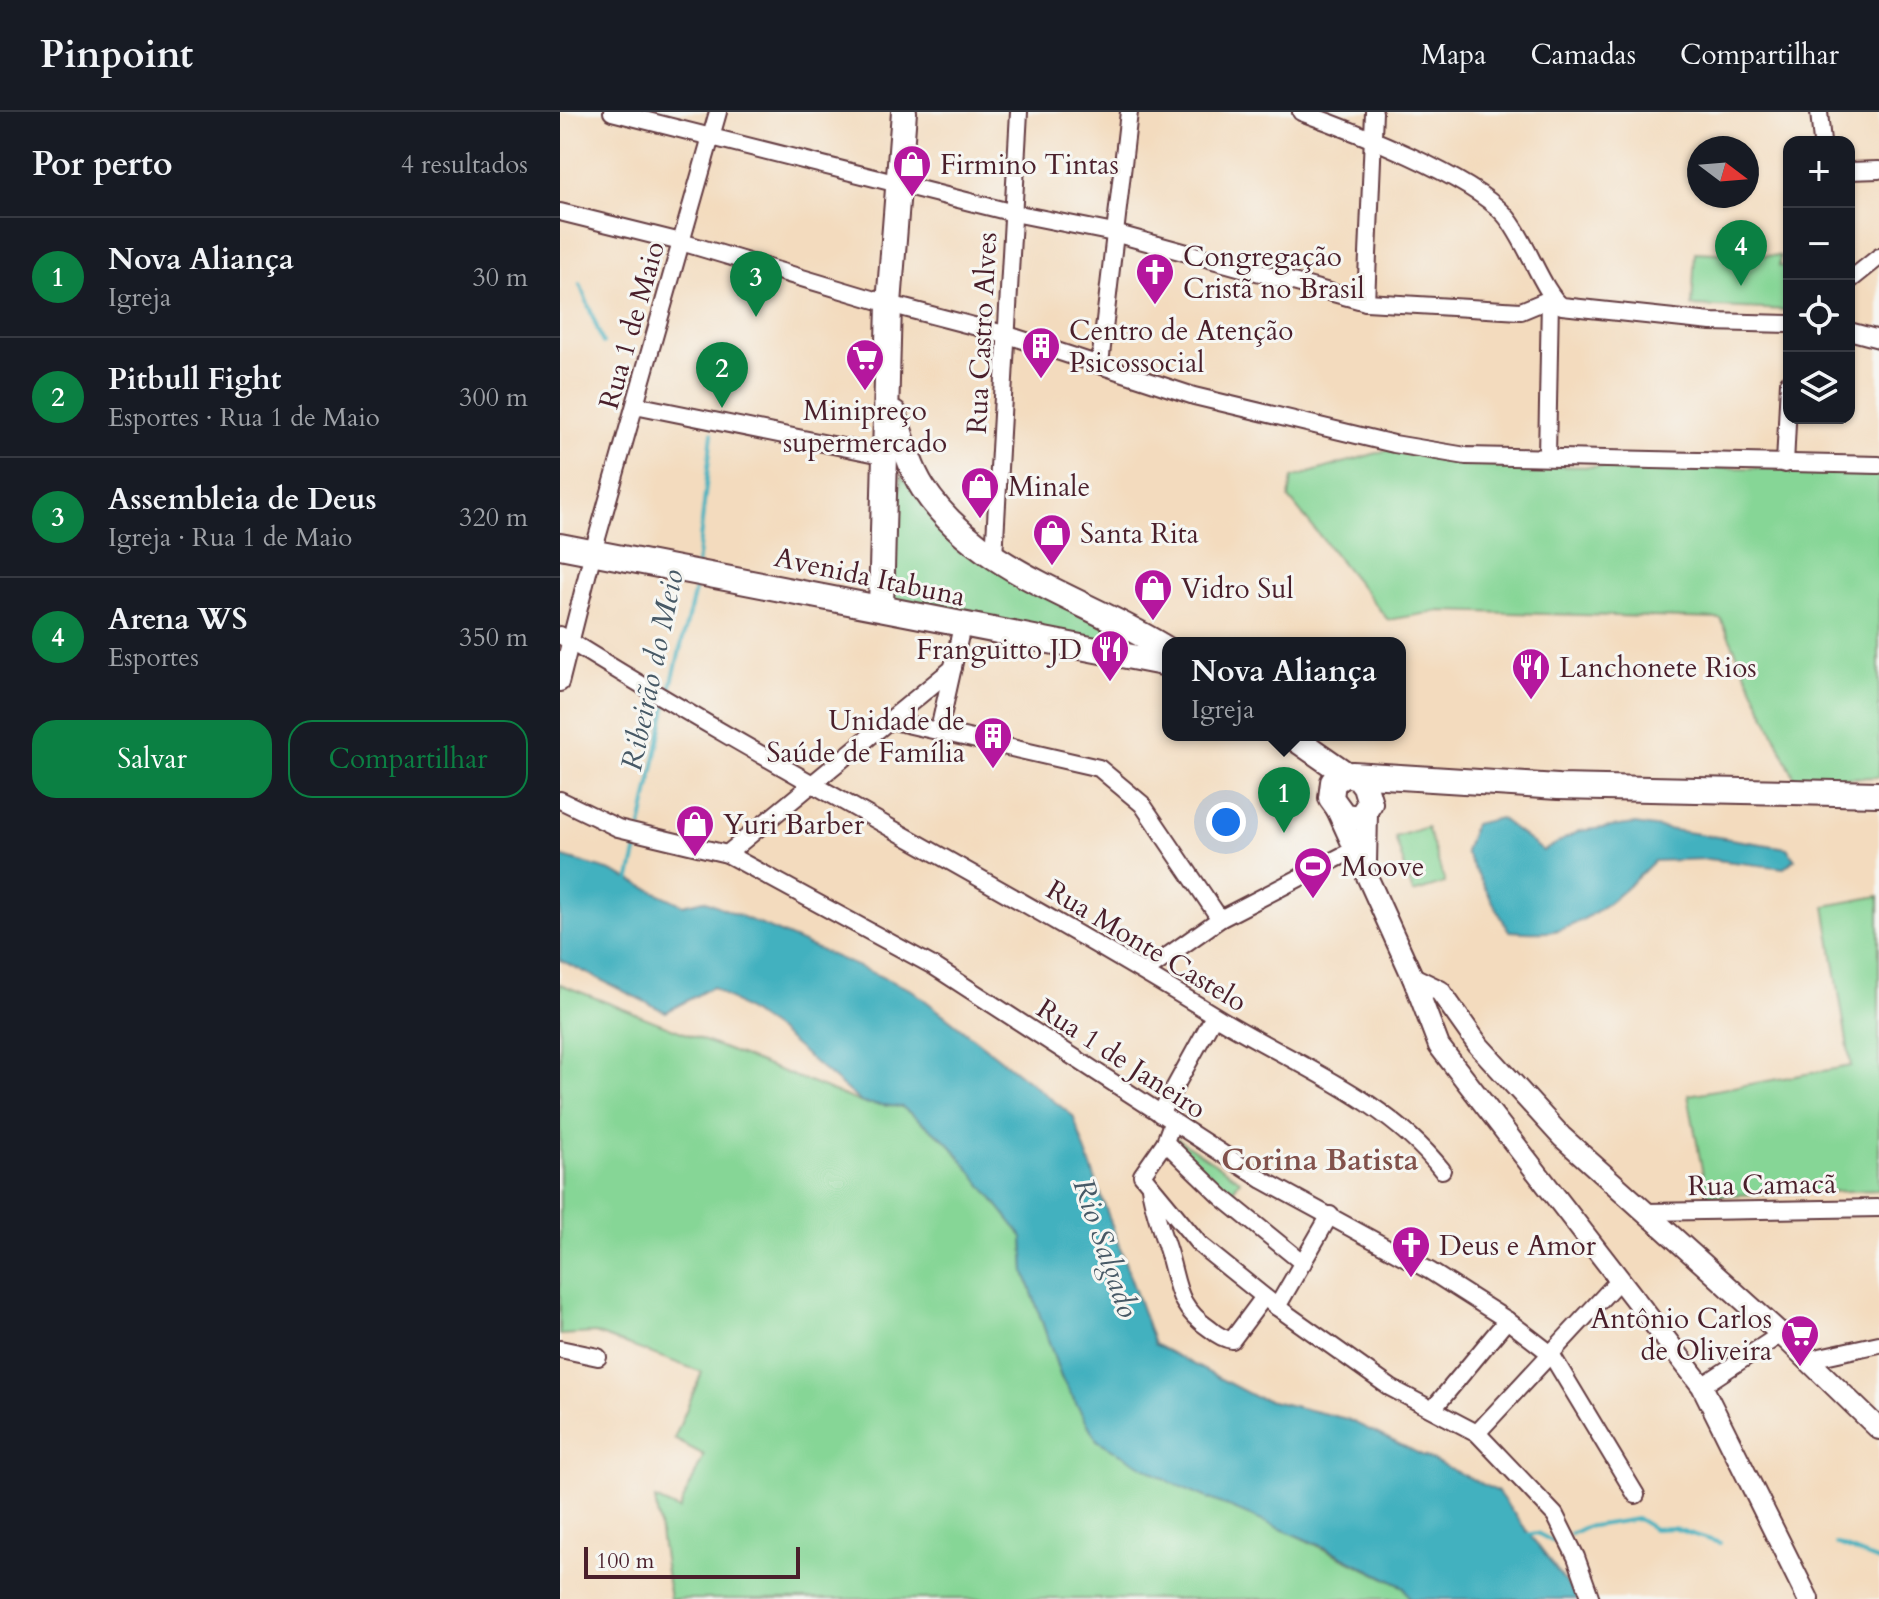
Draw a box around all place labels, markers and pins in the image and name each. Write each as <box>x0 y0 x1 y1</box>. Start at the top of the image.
shop icon: Firmino Tintas <box>891 143 933 198</box>
place label: Firmino Tintas <box>940 146 1119 184</box>
pin: 4 <box>1715 220 1767 286</box>
place label: Congregação Cristã no Brasil <box>1183 238 1365 308</box>
pin: 3 <box>730 251 782 317</box>
church icon: Congregação Cristã no Brasil <box>1134 251 1176 306</box>
place label: Centro de Atenção Psicossocial <box>1069 312 1293 382</box>
building icon: Centro de Atenção Psicossocial <box>1020 325 1062 380</box>
supermarket icon: Minipreço supermercado <box>844 337 886 392</box>
pin: 2 <box>696 342 748 408</box>
place label: Minipreço supermercado <box>783 392 947 462</box>
shop icon: Minale <box>959 465 1001 520</box>
place label: Minale <box>1008 468 1090 506</box>
shop icon: Santa Rita <box>1031 512 1073 567</box>
place label: Santa Rita <box>1080 515 1199 553</box>
shop icon: Vidro Sul <box>1132 567 1174 622</box>
place label: Vidro Sul <box>1181 570 1294 608</box>
restaurant icon: Franguitto JD <box>1089 628 1131 683</box>
place label: Franguitto JD <box>916 631 1082 669</box>
restaurant icon: Lanchonete Rios <box>1510 646 1552 701</box>
place label: Lanchonete Rios <box>1559 649 1757 687</box>
place label: Unidade de Saúde de Família <box>767 702 965 772</box>
building icon: Unidade de Saúde de Família <box>972 715 1014 770</box>
pin: 1 <box>1258 767 1310 833</box>
shop icon: Yuri Barber <box>674 803 716 858</box>
place label: Yuri Barber <box>723 806 865 844</box>
sports icon: Moove <box>1292 845 1334 900</box>
place label: Moove <box>1341 848 1425 886</box>
church icon: Deus e Amor <box>1390 1224 1432 1279</box>
place label: Deus e Amor <box>1439 1227 1597 1265</box>
place label: Antônio Carlos de Oliveira <box>1590 1300 1772 1370</box>
supermarket icon: Antônio Carlos de Oliveira <box>1779 1313 1821 1368</box>

